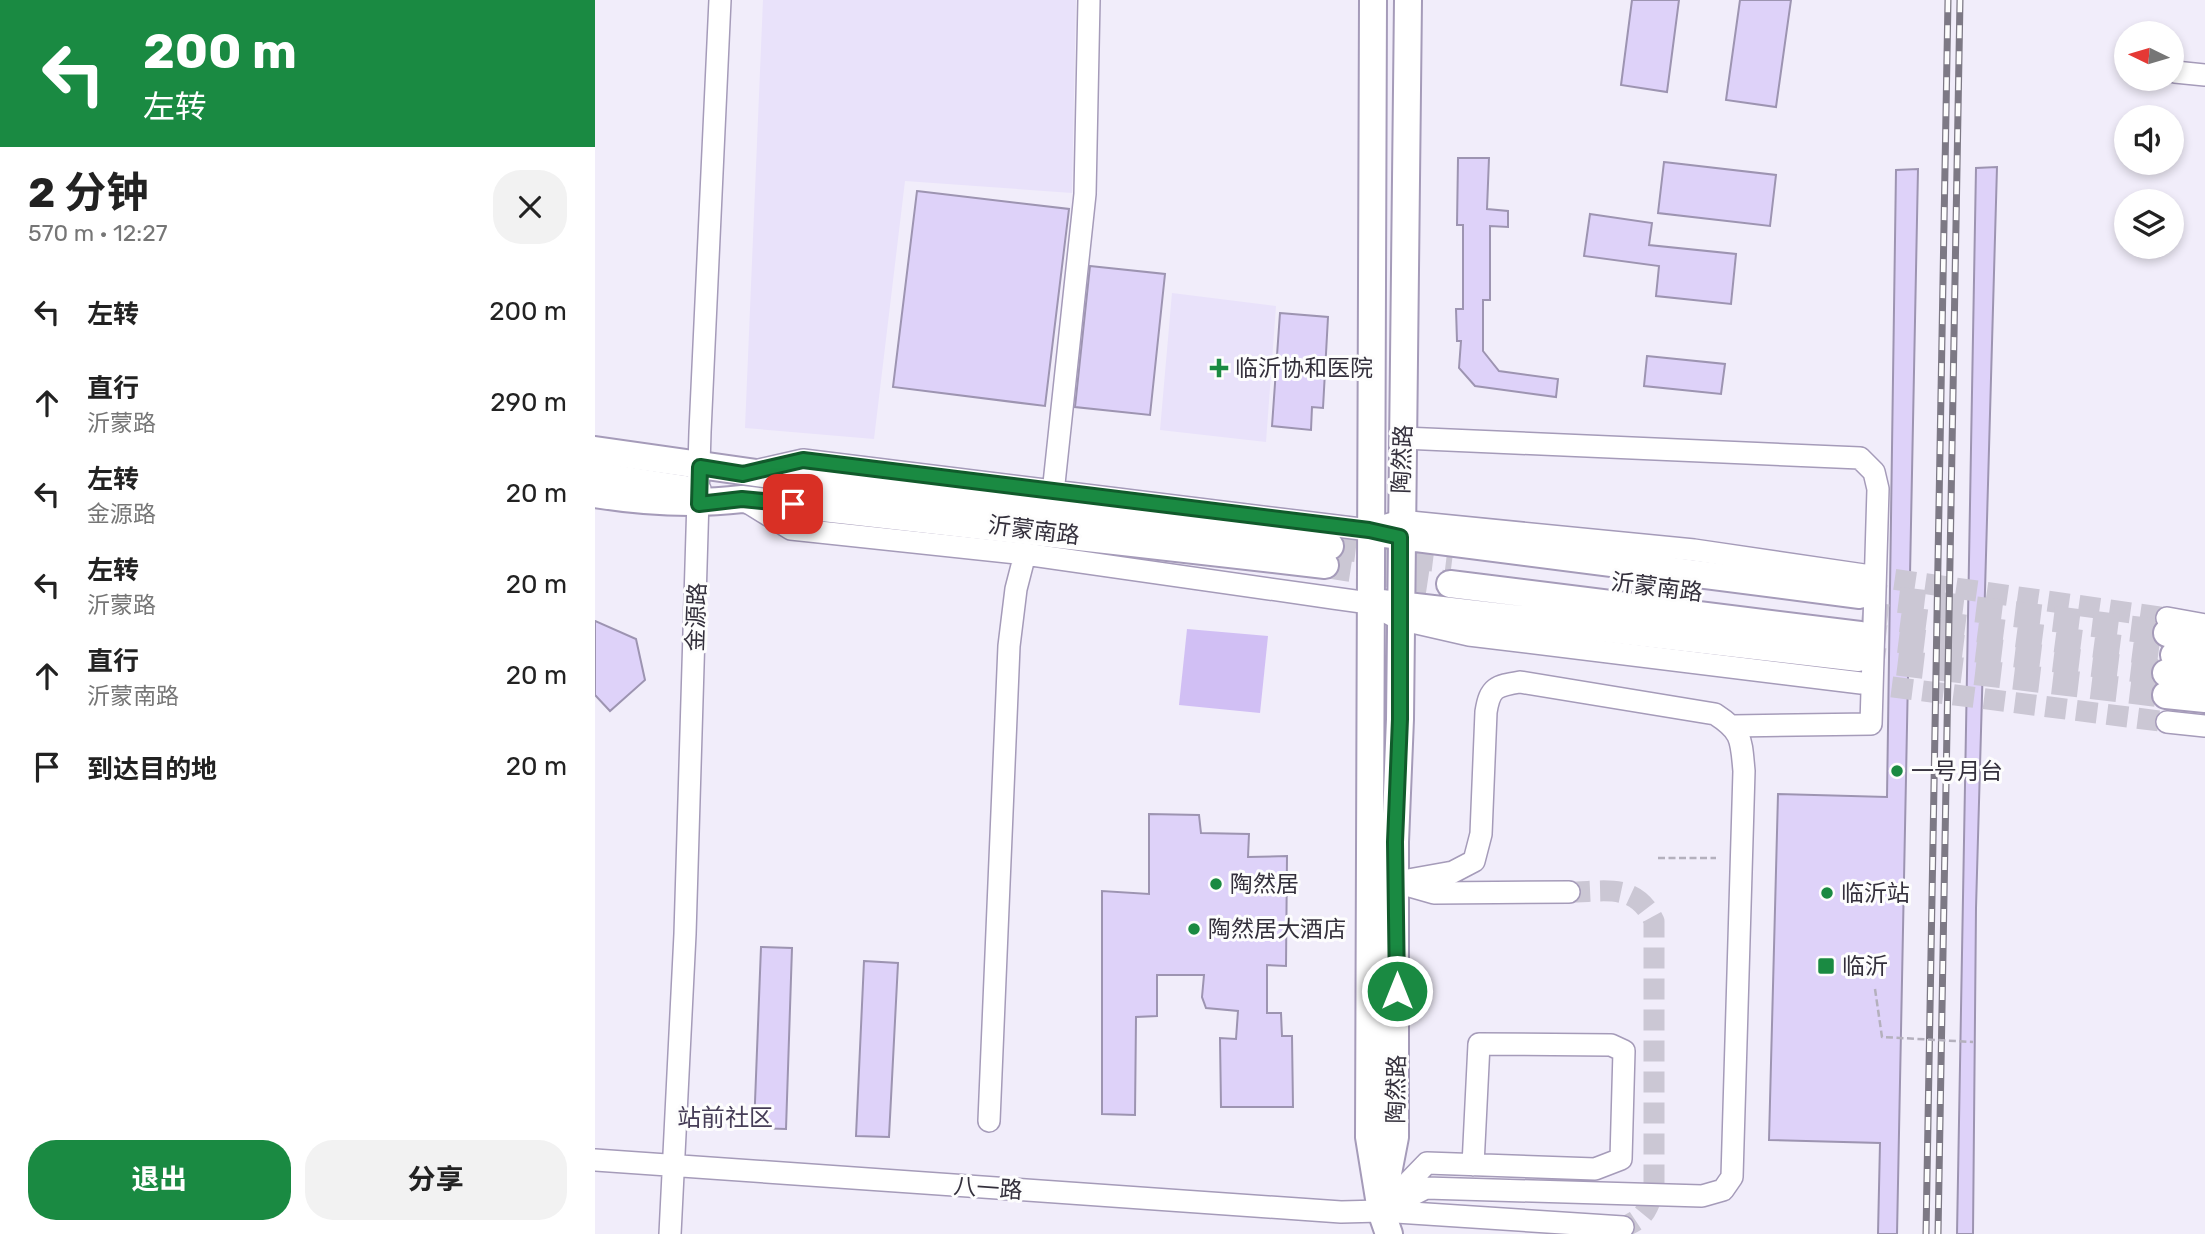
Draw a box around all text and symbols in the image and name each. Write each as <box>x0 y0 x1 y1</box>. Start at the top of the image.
north arrow <box>2114 21 2184 91</box>
map controls <box>2114 21 2184 259</box>
text: 200 m <box>143 22 297 80</box>
icon: left <box>28 28 119 119</box>
text: 左转 <box>143 88 207 126</box>
button: sound <box>2114 105 2184 175</box>
text: 2 分钟 <box>28 168 148 218</box>
button: close <box>493 170 567 244</box>
button: layers <box>2114 189 2184 259</box>
text: 570 m · 12:27 <box>28 219 168 247</box>
icon: left <box>28 293 66 331</box>
text: 200 m <box>489 296 567 327</box>
text: 左转 <box>87 299 139 330</box>
place label: 临沂协和医院 <box>1235 354 1373 382</box>
marker: 临沂协和医院 <box>1209 358 1229 378</box>
text: 直行 <box>87 373 139 404</box>
icon: ahead <box>28 384 66 422</box>
text: 290 m <box>490 387 567 418</box>
text: 沂蒙路 <box>87 409 156 437</box>
street label: 陶然路 <box>1387 424 1417 494</box>
text: 左转 <box>87 464 139 495</box>
pin <box>763 474 823 534</box>
icon: left <box>28 475 66 513</box>
text: 20 m <box>506 478 567 509</box>
icon: arrive <box>774 485 812 523</box>
text: 金源路 <box>87 500 156 528</box>
street label: 沂蒙南路 <box>987 510 1081 550</box>
text: 左转 <box>87 555 139 586</box>
icon: left <box>28 566 66 604</box>
street label: 沂蒙南路 <box>1610 567 1704 607</box>
text: 20 m <box>506 569 567 600</box>
street label: 金源路 <box>681 582 711 652</box>
text: 沂蒙路 <box>87 591 156 619</box>
text: 直行 <box>87 646 139 677</box>
icon: ahead <box>28 657 66 695</box>
text: 20 m <box>506 660 567 691</box>
text: 沂蒙南路 <box>87 682 179 710</box>
icon: arrive <box>28 748 66 786</box>
text: 20 m <box>506 751 567 782</box>
text: 到达目的地 <box>87 754 217 785</box>
place label: 一号月台 <box>1911 757 2003 785</box>
marker: 一号月台 <box>1889 763 1905 779</box>
place label: 陶然居 <box>1230 870 1299 898</box>
marker: 陶然居 <box>1208 876 1224 892</box>
place label: 临沂站 <box>1841 879 1910 907</box>
marker: 临沂站 <box>1819 885 1835 901</box>
place label: 陶然居大酒店 <box>1208 915 1346 943</box>
marker: 陶然居大酒店 <box>1186 921 1202 937</box>
place label: 临沂 <box>1842 952 1888 980</box>
position arrow <box>1360 954 1434 1028</box>
marker: 临沂 <box>1816 956 1836 976</box>
street label: 陶然路 <box>1381 1054 1411 1124</box>
district label: 站前社区 <box>677 1104 773 1132</box>
button: 退出 <box>28 1140 291 1220</box>
button: 分享 <box>305 1140 567 1220</box>
street label: 八一路 <box>953 1172 1023 1204</box>

